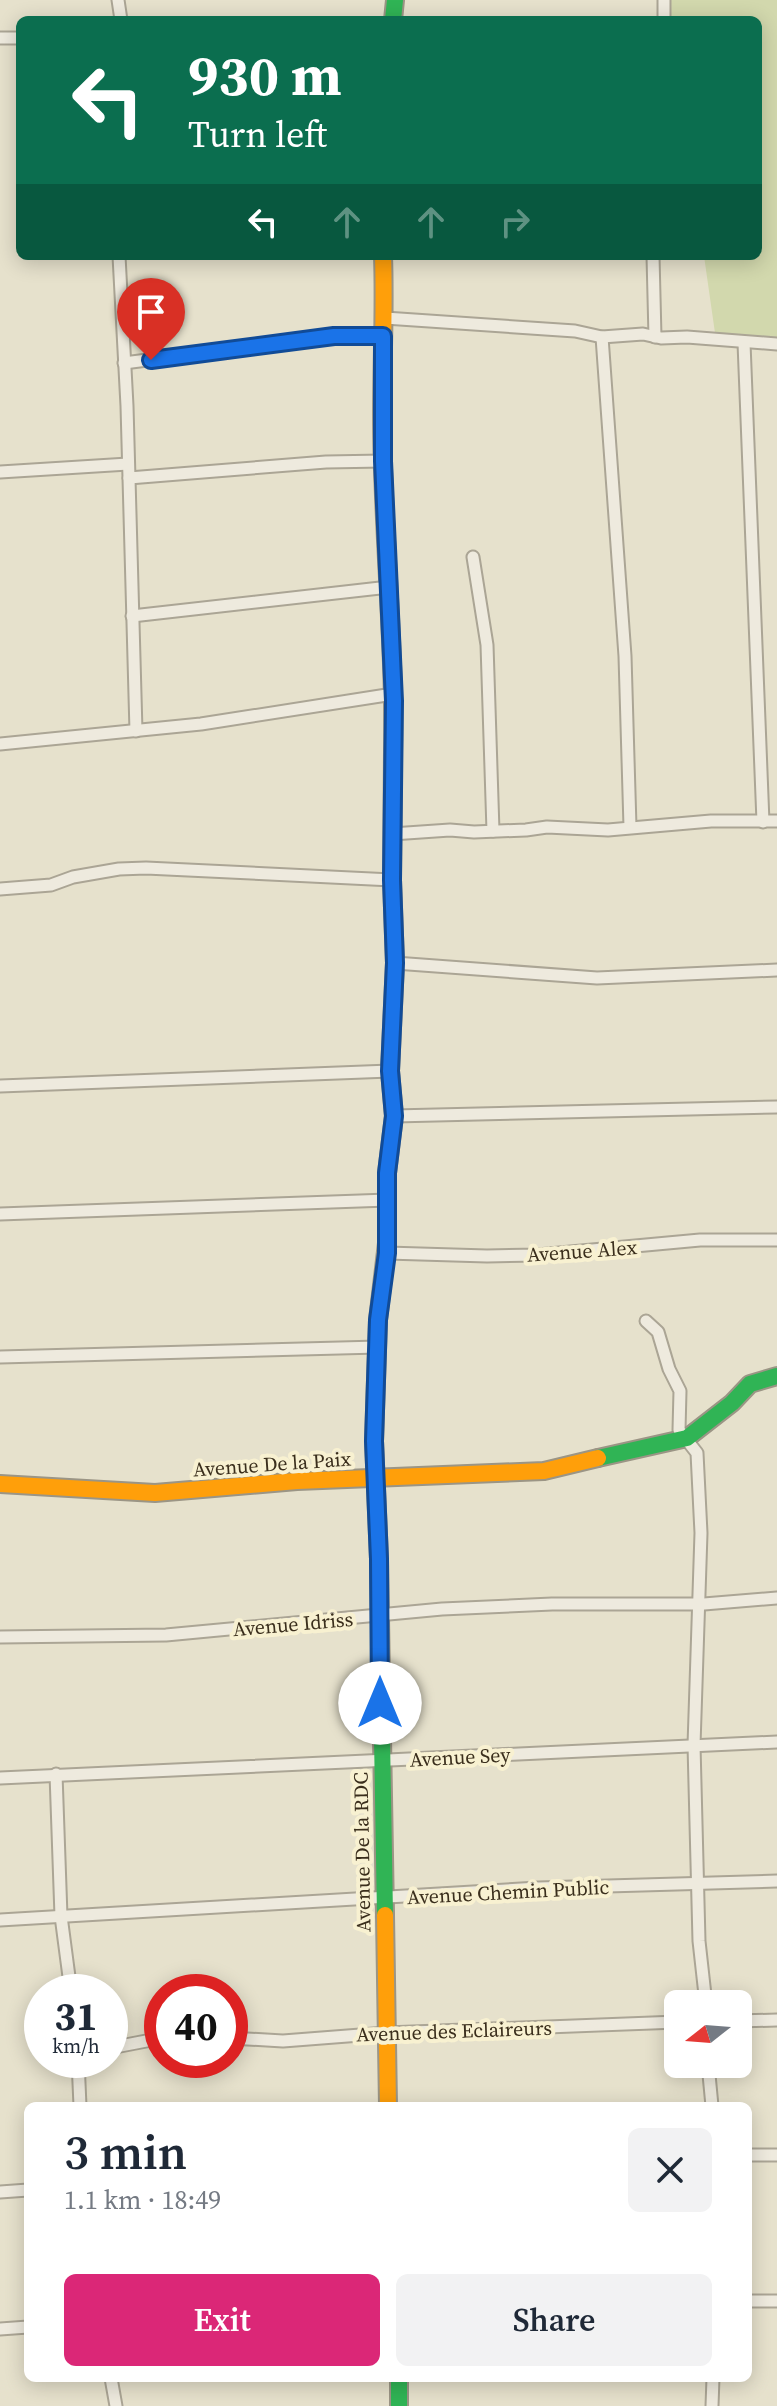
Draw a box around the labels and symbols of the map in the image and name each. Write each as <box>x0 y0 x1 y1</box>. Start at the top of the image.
pin <box>117 278 185 360</box>
street label: Avenue Alex <box>526 1233 638 1269</box>
street label: Avenue De la Paix <box>192 1444 352 1483</box>
street label: Avenue Idriss <box>232 1605 354 1643</box>
position arrow <box>338 1661 422 1745</box>
street label: Avenue Sey <box>409 1740 512 1774</box>
street label: Avenue De la RDC <box>347 1772 377 1932</box>
street label: Avenue Chemin Public <box>406 1873 610 1911</box>
speed limit sign: 40 <box>144 1974 248 2078</box>
north arrow <box>664 1990 752 2078</box>
street label: Avenue des Eclaireurs <box>356 2014 552 2048</box>

